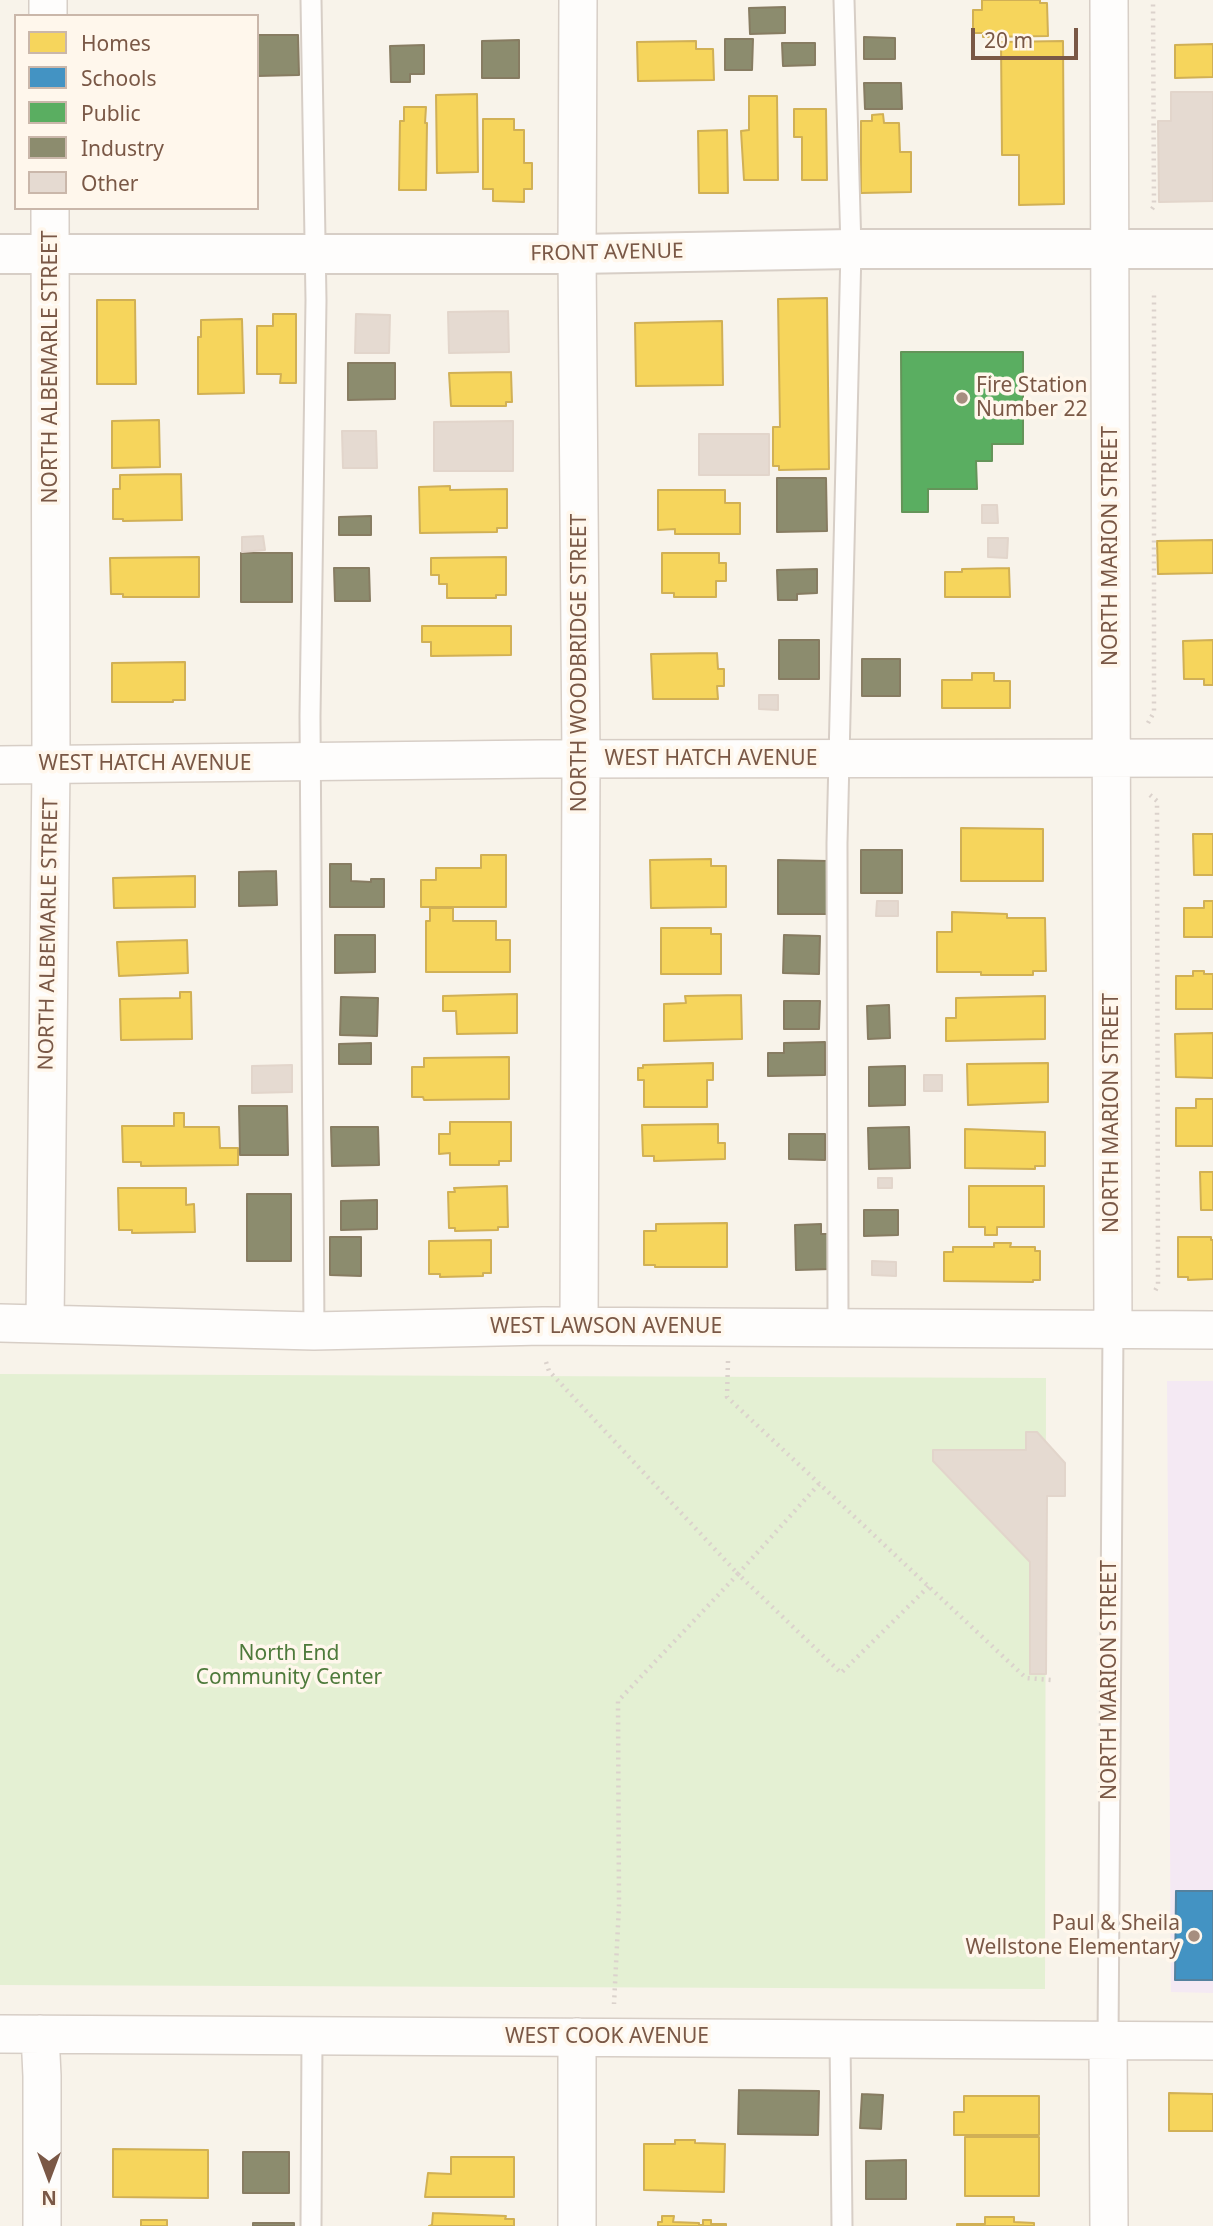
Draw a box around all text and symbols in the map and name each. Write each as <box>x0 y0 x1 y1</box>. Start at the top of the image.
legend <box>14 14 259 210</box>
scale bar <box>975 14 1082 58</box>
text: 20 m <box>984 26 1033 54</box>
text: Homes <box>81 29 151 57</box>
text: Schools <box>81 64 156 92</box>
text: Public <box>81 99 141 127</box>
text: Industry <box>81 134 164 162</box>
text: Other <box>81 169 138 197</box>
street label: NORTH ALBEMARLE STREET <box>38 231 64 503</box>
street label: FRONT AVENUE <box>530 239 684 267</box>
place label: Fire Station Number 22 <box>976 373 1087 423</box>
marker: Fire Station Number 22 <box>954 390 970 406</box>
street label: NORTH MARION STREET <box>1098 426 1124 666</box>
street label: NORTH WOODBRIDGE STREET <box>567 514 593 812</box>
street label: WEST HATCH AVENUE <box>605 746 817 772</box>
street label: WEST HATCH AVENUE <box>39 751 251 777</box>
street label: NORTH ALBEMARLE STREET <box>34 797 64 1071</box>
street label: NORTH MARION STREET <box>1099 993 1125 1233</box>
street label: WEST LAWSON AVENUE <box>490 1314 722 1340</box>
street label: NORTH MARION STREET <box>1097 1560 1123 1800</box>
park label: North End Community Center <box>196 1641 382 1691</box>
place label: Paul & Sheila Wellstone Elementary <box>965 1911 1180 1961</box>
marker: Paul & Sheila Wellstone Elementary <box>1186 1928 1202 1944</box>
street label: WEST COOK AVENUE <box>505 2024 709 2050</box>
north arrow <box>14 2142 84 2212</box>
text: N <box>41 2185 57 2211</box>

